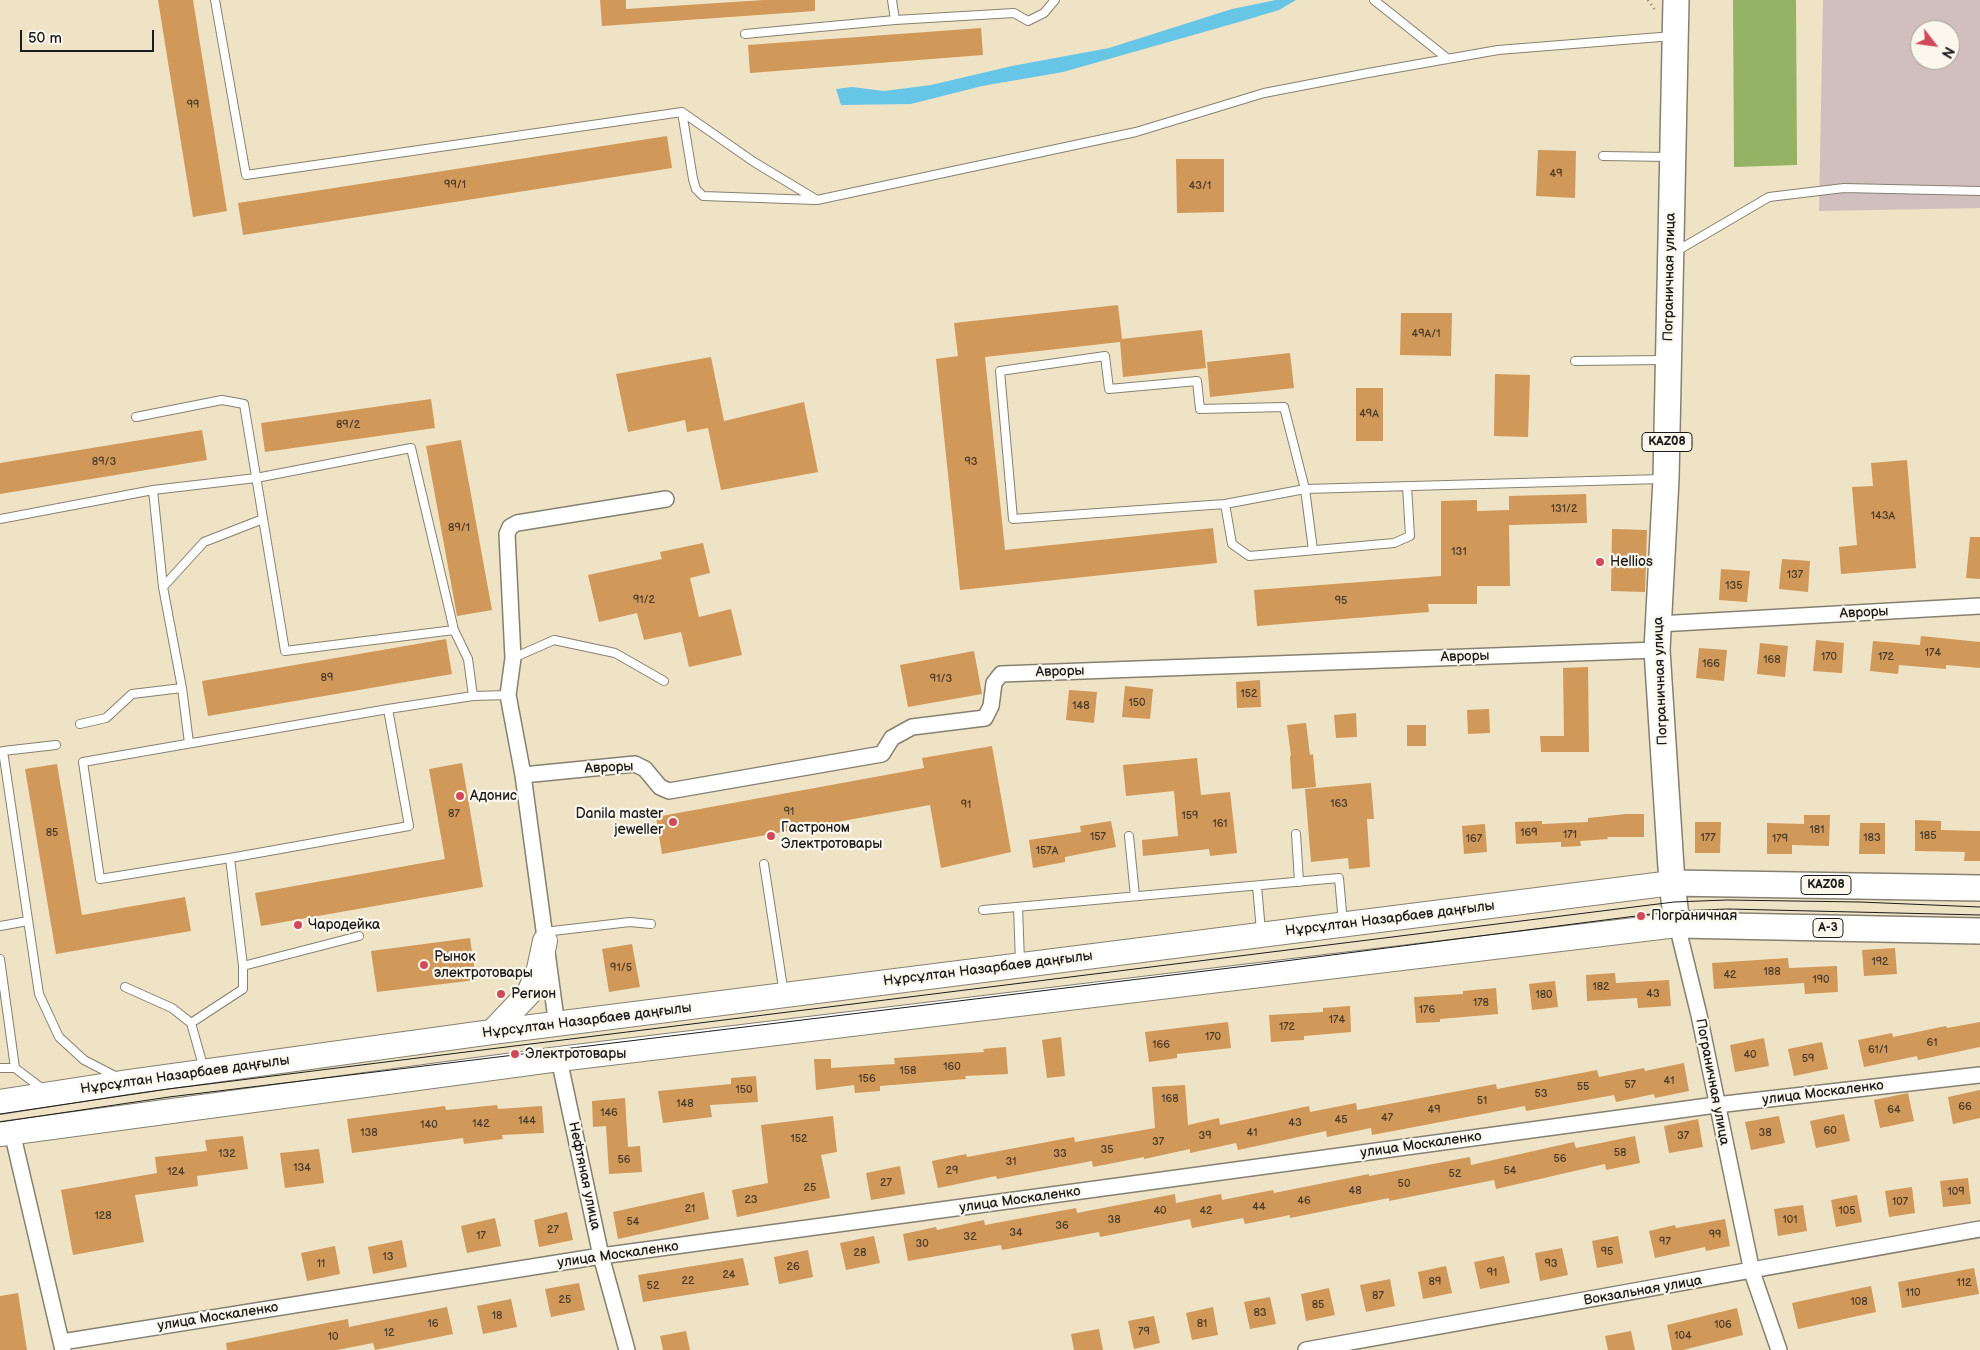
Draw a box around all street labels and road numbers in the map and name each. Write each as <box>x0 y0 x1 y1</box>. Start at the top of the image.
street label: Пограничная улица <box>1660 212 1680 342</box>
road number: KAZ08 <box>1642 432 1692 452</box>
street label: Авроры <box>1839 603 1889 623</box>
street label: Пограничная улица <box>1650 616 1672 746</box>
street label: Авроры <box>1440 648 1490 666</box>
street label: Авроры <box>1035 663 1085 681</box>
street label: Авроры <box>584 758 634 778</box>
road number: KAZ08 <box>1801 876 1851 894</box>
street label: Нұрсұлтан Назарбаев даңғылы <box>1284 898 1496 940</box>
road number: А-3 <box>1813 918 1843 938</box>
street label: Нұрсұлтан Назарбаев даңғылы <box>882 948 1094 990</box>
street label: Нұрсұлтан Назарбаев даңғылы <box>481 1000 693 1042</box>
street label: Пограничная улица <box>1691 1017 1733 1147</box>
street label: Нұрсұлтан Назарбаев даңғылы <box>79 1052 291 1098</box>
street label: улица Москаленко <box>1761 1077 1885 1109</box>
street label: Нефтяная улица <box>564 1120 604 1232</box>
street label: улица Москаленко <box>1359 1128 1483 1162</box>
street label: улица Москаленко <box>958 1183 1082 1217</box>
street label: улица Москаленко <box>556 1238 680 1272</box>
street label: Вокзальная улица <box>1582 1272 1704 1310</box>
street label: улица Москаленко <box>156 1299 280 1335</box>

